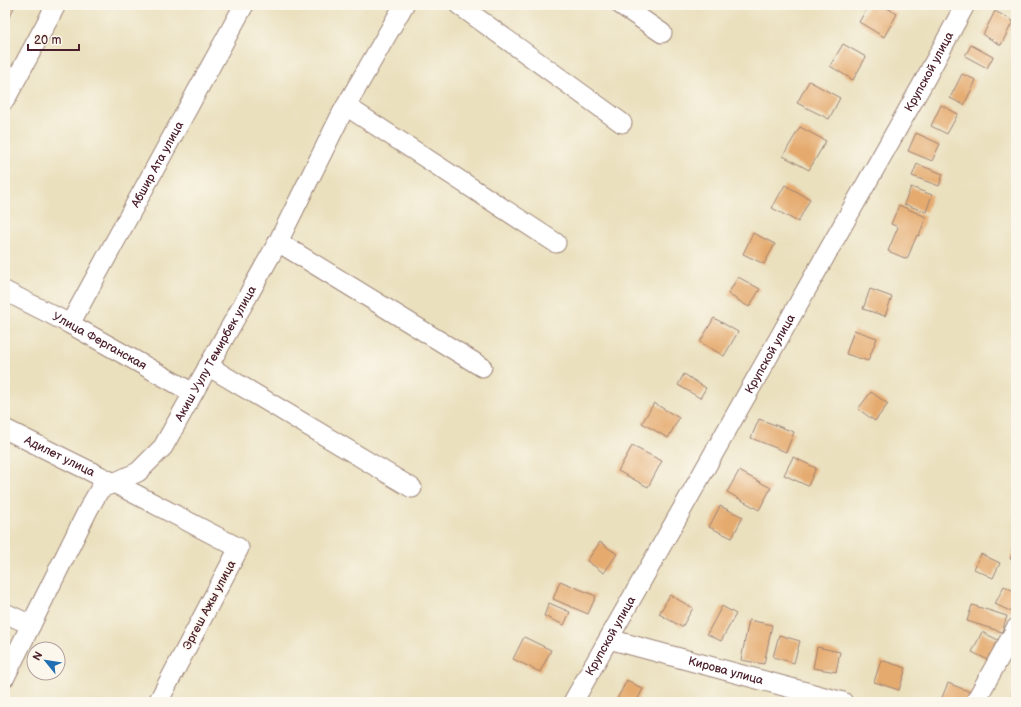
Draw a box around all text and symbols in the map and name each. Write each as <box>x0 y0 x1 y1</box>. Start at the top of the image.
scale bar <box>28 26 79 52</box>
street label: Крупской улица <box>902 29 957 114</box>
text: 20 m <box>34 33 61 48</box>
street label: Абшир Ата улица <box>128 119 187 211</box>
street label: Акиш Уулу Темирбек улица <box>171 283 260 425</box>
street label: Улица Ферганская <box>50 309 150 374</box>
street label: Крупской улица <box>742 312 799 396</box>
street label: Адилет улица <box>21 432 97 480</box>
street label: Эргеш Ажы улица <box>179 558 239 653</box>
street label: Крупской улица <box>582 594 639 678</box>
north arrow <box>26 641 66 681</box>
text: N <box>30 649 45 663</box>
street label: Кирова улица <box>686 654 765 688</box>

